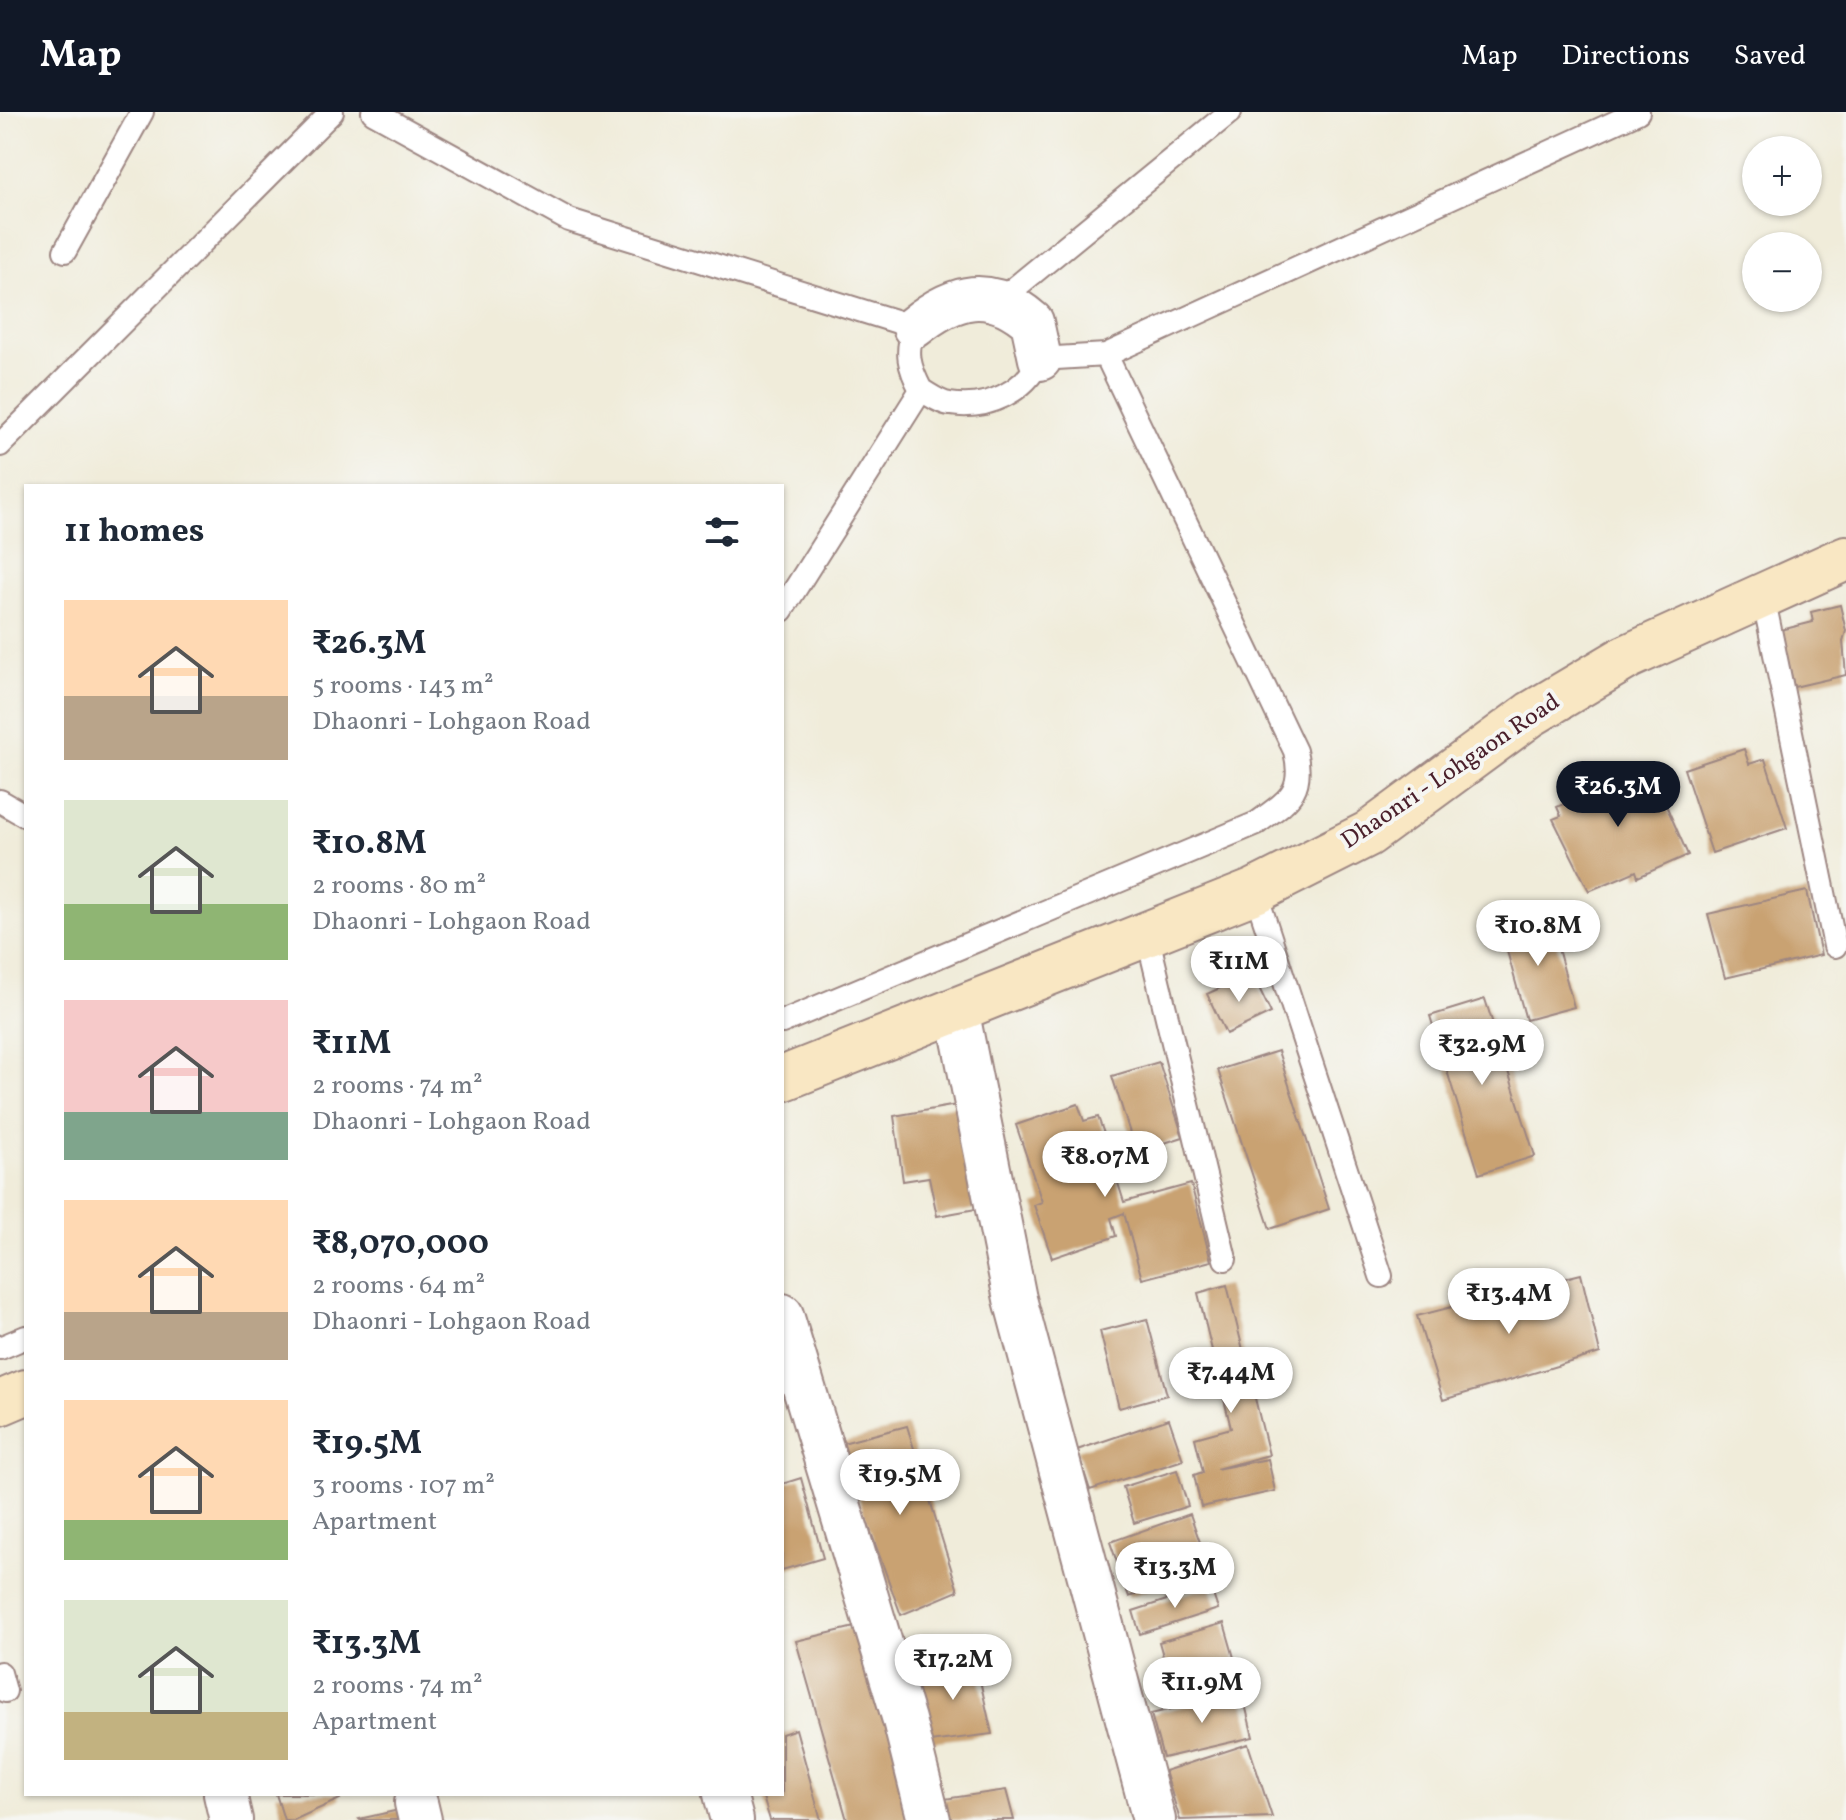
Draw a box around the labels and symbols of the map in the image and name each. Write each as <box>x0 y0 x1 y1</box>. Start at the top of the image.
street label: Dhaonri - Lohgaon Road <box>1335 686 1567 858</box>
pin: ₹26.3M <box>1553 761 1683 829</box>
pin: ₹10.8M <box>1473 900 1603 968</box>
pin: ₹11M <box>1192 936 1286 1004</box>
pin: ₹32.9M <box>1417 1019 1547 1087</box>
pin: ₹8.07M <box>1040 1131 1170 1199</box>
pin: ₹13.4M <box>1444 1268 1574 1336</box>
pin: ₹7.44M <box>1166 1347 1296 1415</box>
pin: ₹19.5M <box>835 1449 965 1517</box>
pin: ₹13.3M <box>1110 1542 1240 1610</box>
pin: ₹17.2M <box>888 1634 1018 1702</box>
pin: ₹11.9M <box>1137 1657 1267 1725</box>

